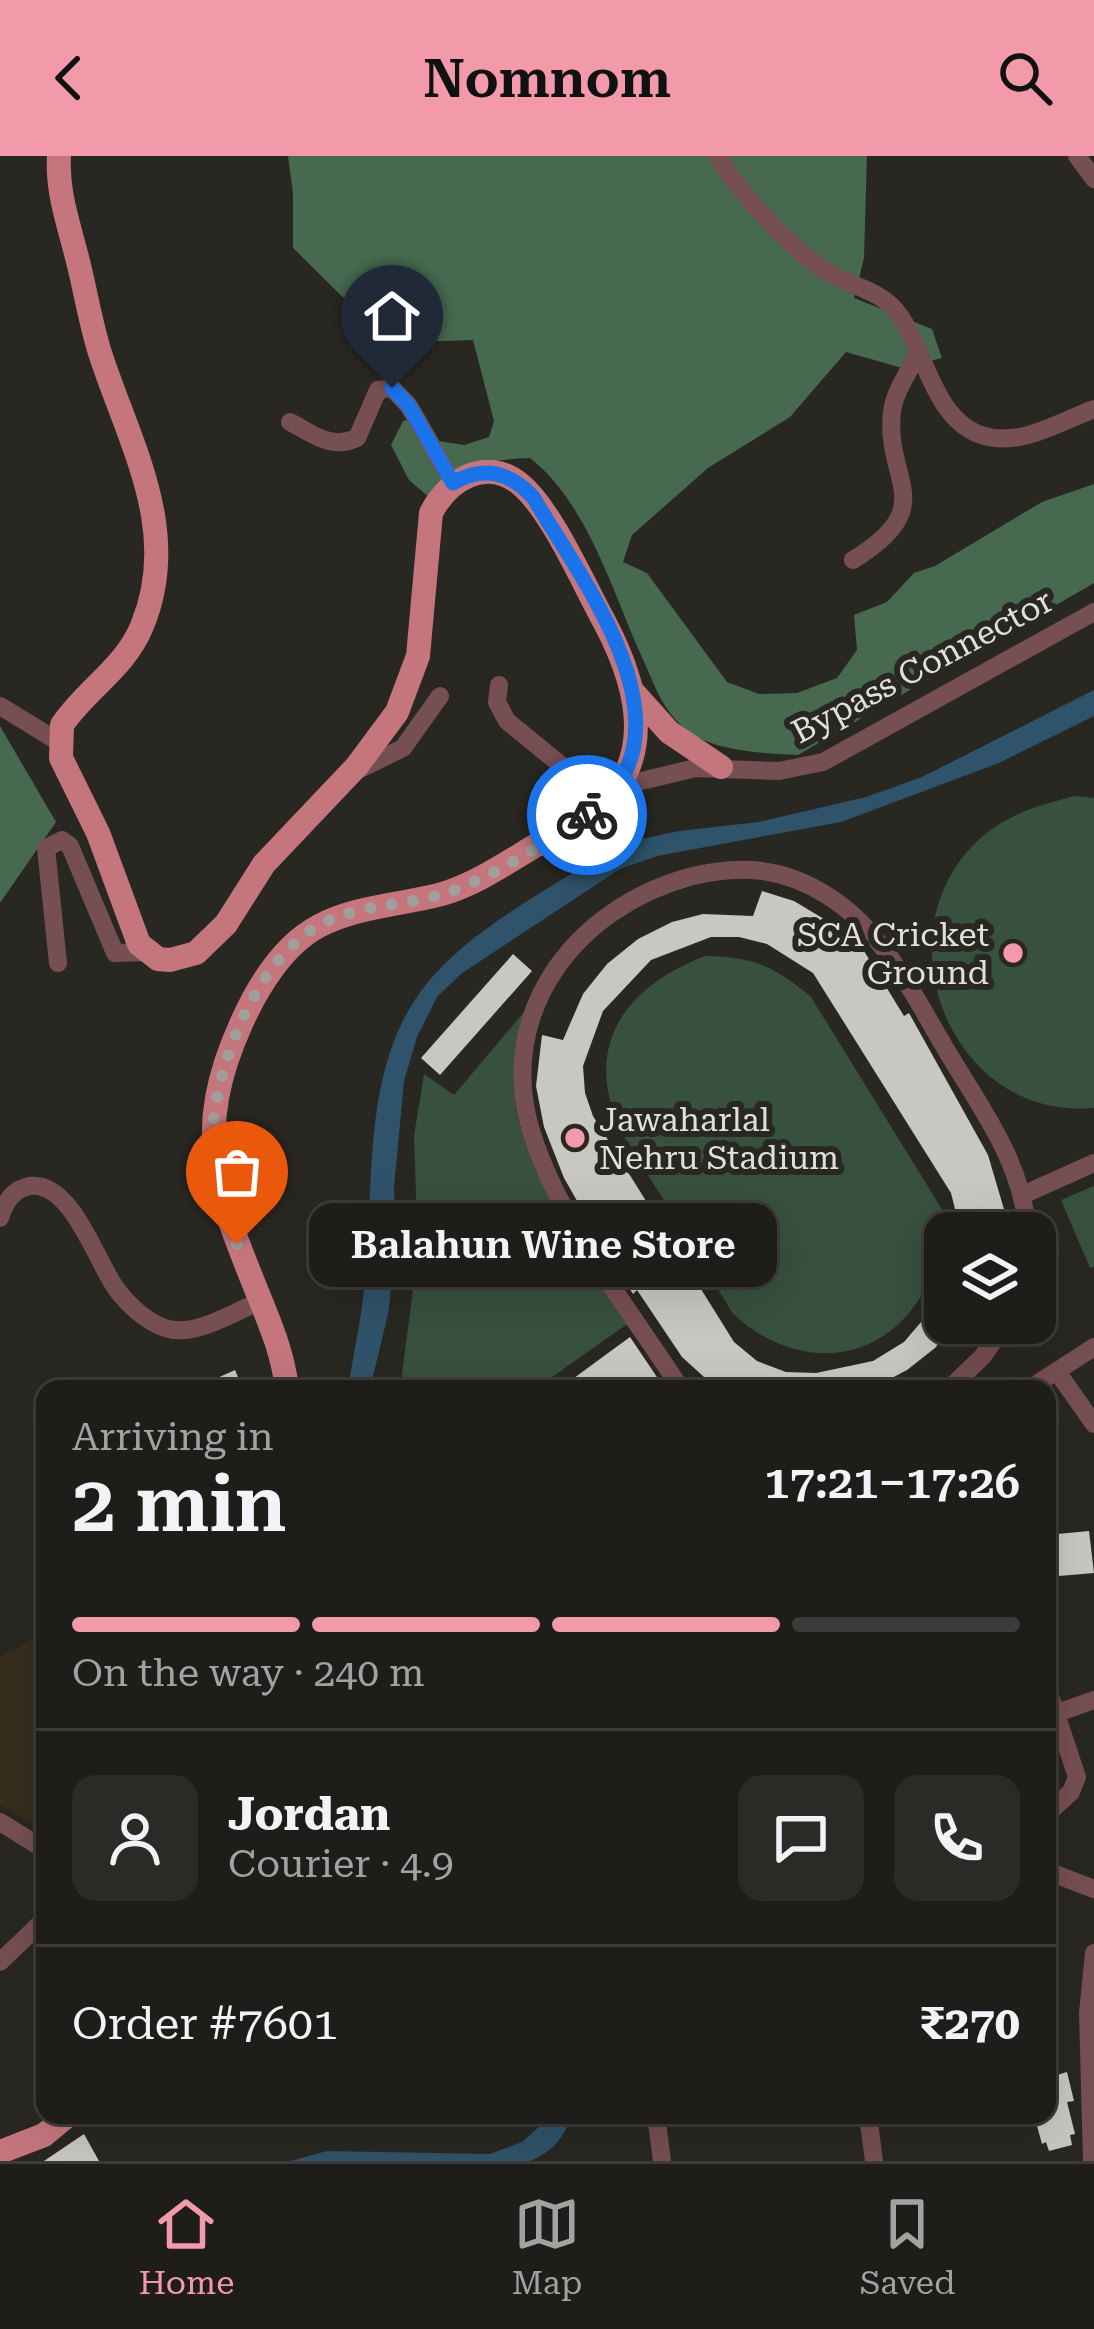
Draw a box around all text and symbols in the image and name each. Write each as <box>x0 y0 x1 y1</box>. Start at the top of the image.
icon: back <box>36 45 102 111</box>
icon: search <box>992 45 1058 111</box>
text: Nomnom <box>423 47 671 110</box>
pin <box>341 265 443 388</box>
icon: home <box>359 283 425 349</box>
street label: Bypass Connector <box>785 581 1059 751</box>
courier <box>527 755 647 875</box>
icon: bike <box>554 782 620 848</box>
place label: SCA Cricket Ground <box>797 915 989 992</box>
marker: SCA Cricket Ground <box>1000 940 1026 966</box>
place label: Jawaharlal Nehru Stadium <box>599 1100 839 1177</box>
pin <box>186 1121 288 1244</box>
marker: Jawaharlal Nehru Stadium <box>562 1125 588 1151</box>
icon: bag <box>204 1139 270 1205</box>
callout: Balahun Wine Store <box>309 1202 777 1286</box>
map controls <box>924 1212 1056 1344</box>
button: layers <box>924 1212 1056 1344</box>
text: Balahun Wine Store <box>350 1222 736 1268</box>
text: Arriving in <box>72 1414 274 1460</box>
text: 17:21–17:26 <box>764 1456 1020 1509</box>
text: 2 min <box>72 1459 287 1550</box>
text: On the way · 240 m <box>72 1650 424 1696</box>
button: person <box>72 1775 198 1901</box>
button: chat <box>738 1775 864 1901</box>
button: phone <box>894 1775 1020 1901</box>
text: Jordan <box>228 1788 390 1841</box>
text: Courier · 4.9 <box>228 1841 454 1887</box>
text: Order #7601 <box>72 1997 338 2050</box>
text: ₹270 <box>919 1997 1020 2050</box>
tab: Home <box>139 2191 234 2302</box>
tab: Map <box>512 2191 582 2302</box>
tab: Saved <box>860 2191 955 2302</box>

